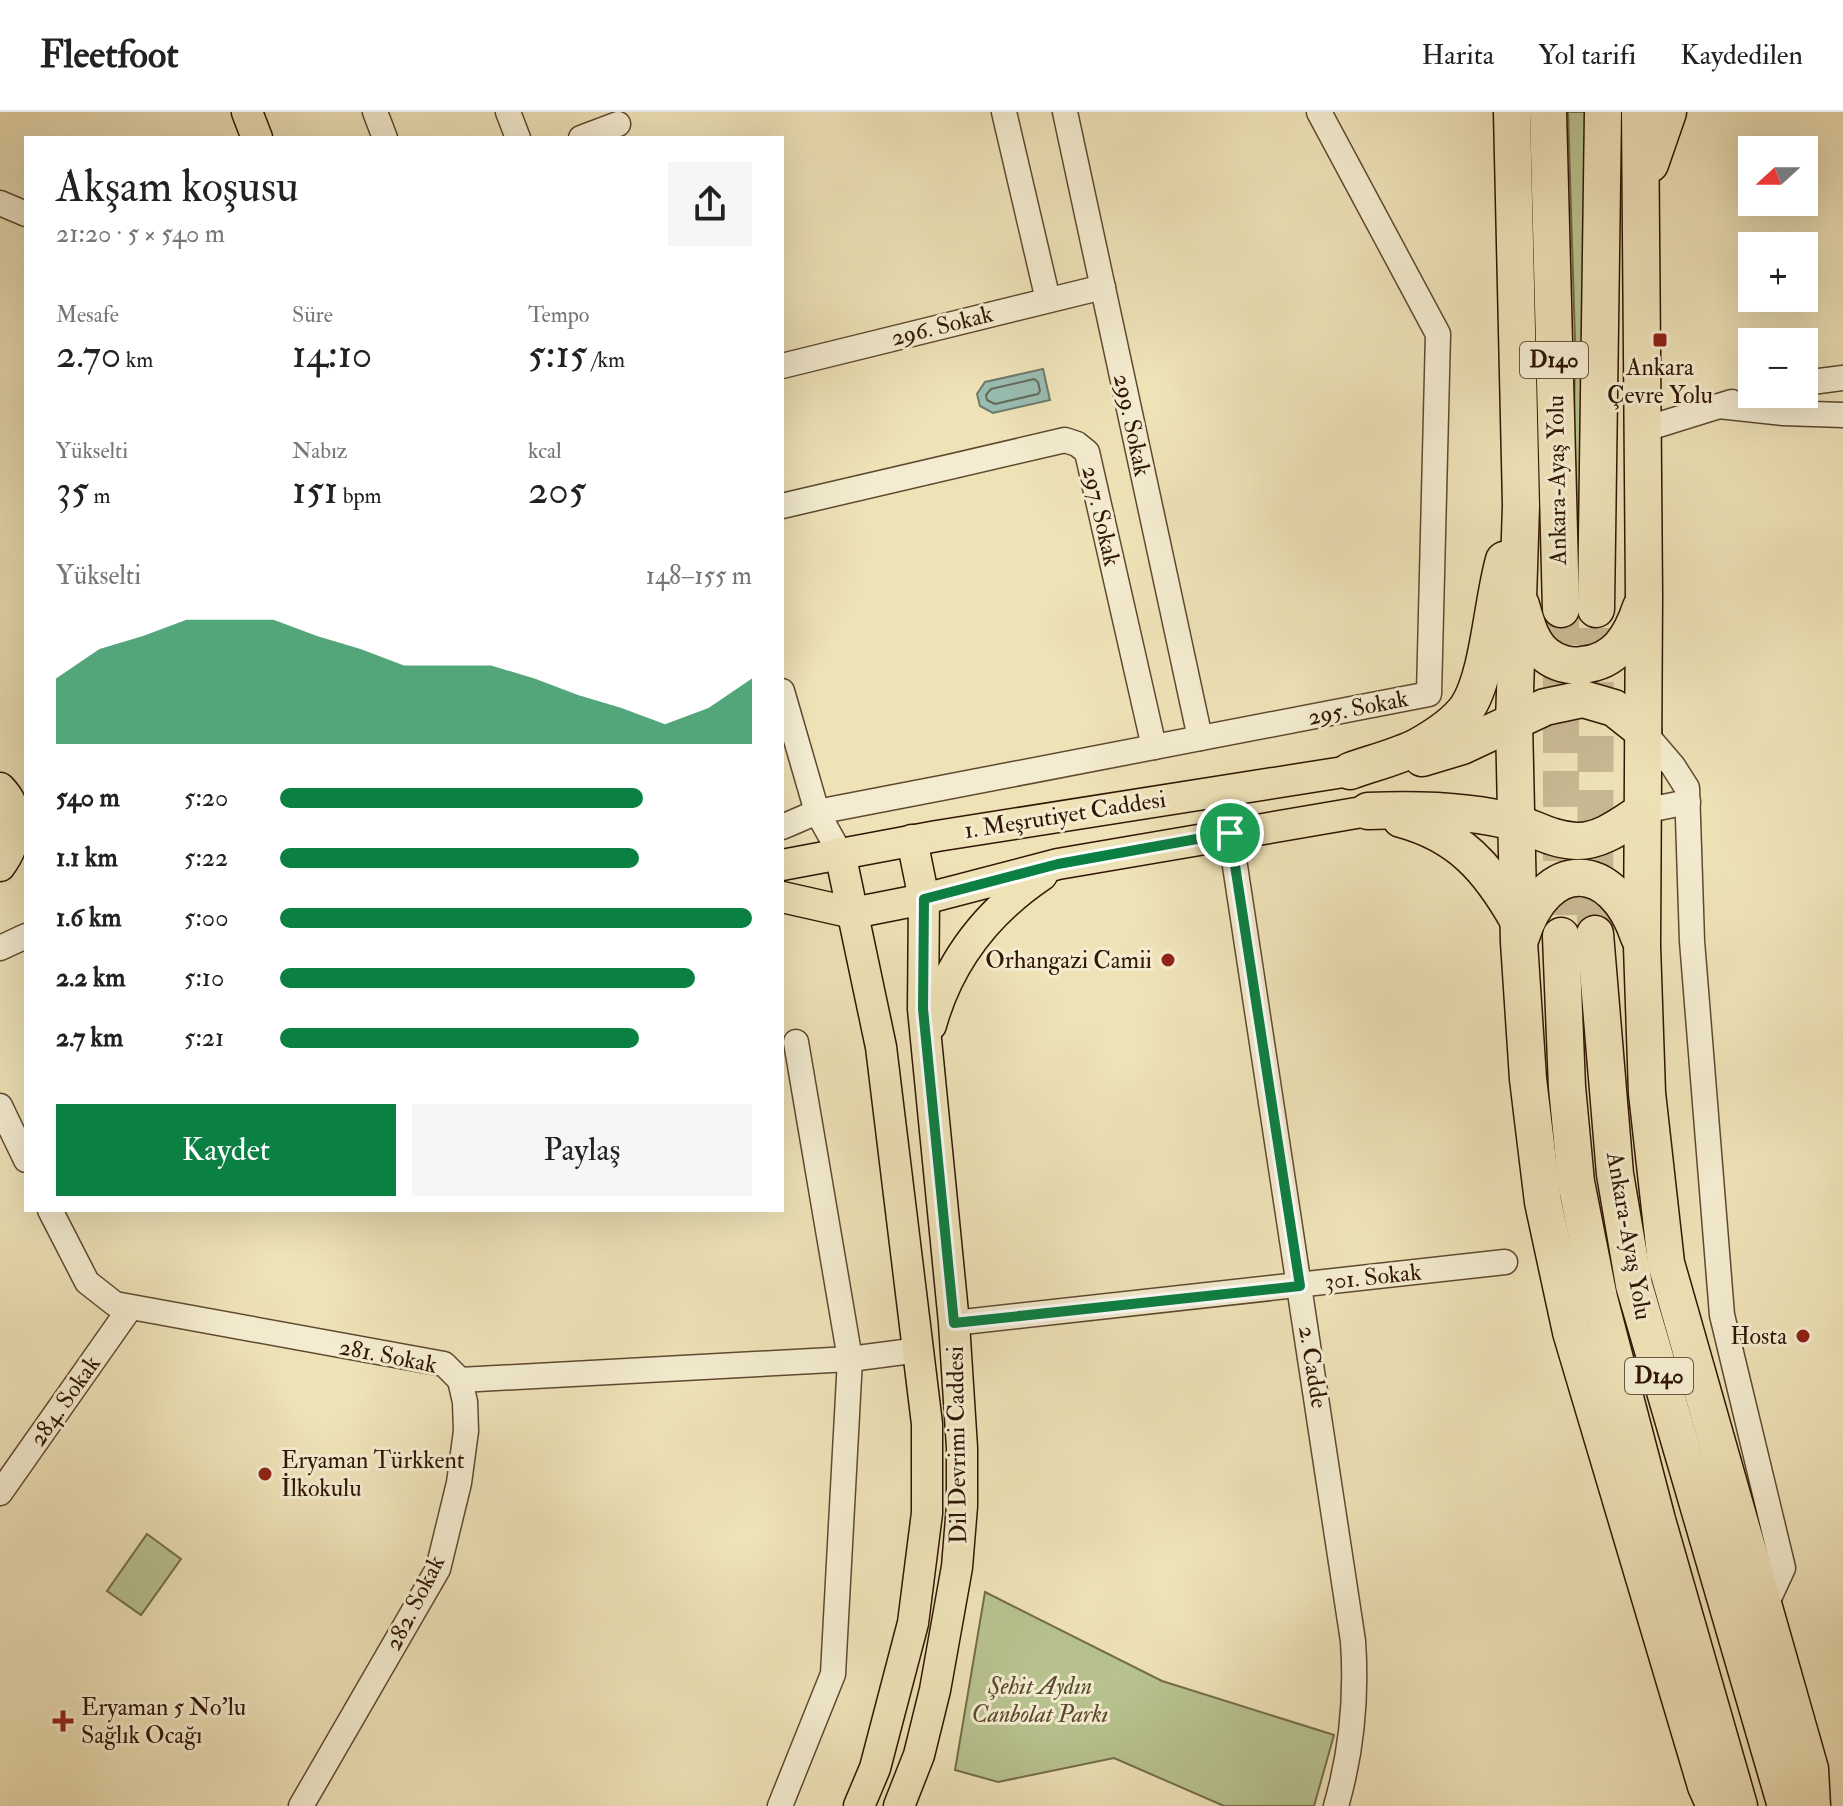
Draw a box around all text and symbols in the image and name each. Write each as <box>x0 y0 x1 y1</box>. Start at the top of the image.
text: Fleetfoot <box>40 31 179 79</box>
text: Harita <box>1421 38 1494 73</box>
text: Yol tarifi <box>1538 38 1636 73</box>
text: Kaydedilen <box>1680 38 1803 73</box>
north arrow <box>1738 136 1818 216</box>
map controls <box>1738 136 1818 408</box>
text: Akşam koşusu <box>56 160 299 215</box>
button: share <box>668 162 752 246</box>
text: 21:20 · 5 × 540 m <box>56 218 225 250</box>
button: + <box>1738 232 1818 312</box>
street label: 296. Sokak <box>888 298 997 354</box>
text: Mesafe <box>56 301 119 329</box>
text: Süre <box>292 301 333 329</box>
text: Tempo <box>528 301 589 329</box>
button: − <box>1738 328 1818 408</box>
text: 2.70 <box>56 329 121 380</box>
text: 14:10 <box>292 329 372 380</box>
text: 5:15 <box>528 329 587 380</box>
marker: Ankara Çevre Yolu <box>1651 331 1669 349</box>
road number: D140 <box>1520 342 1588 378</box>
text: km <box>121 346 153 374</box>
text: /km <box>587 346 625 374</box>
place label: Ankara Çevre Yolu <box>1607 352 1713 411</box>
street label: 299. Sokak <box>1106 371 1158 480</box>
street label: Ankara-Ayaş Yolu <box>1540 395 1574 566</box>
text: Yükselti <box>56 437 128 465</box>
text: Nabız <box>292 437 348 465</box>
text: kcal <box>528 437 562 465</box>
street label: 297. Sokak <box>1074 463 1128 570</box>
text: 35 <box>56 465 89 516</box>
text: 151 <box>292 465 338 516</box>
text: 205 <box>528 465 586 516</box>
text: m <box>89 482 111 510</box>
text: bpm <box>338 482 382 510</box>
text: Yükselti <box>56 560 141 592</box>
text: 148–155 m <box>646 560 752 592</box>
street label: 295. Sokak <box>1305 683 1411 733</box>
text: 540 m <box>56 782 120 814</box>
text: 5:20 <box>184 782 228 814</box>
street label: 1. Meşrutiyet Caddesi <box>962 784 1168 846</box>
pin <box>1196 799 1264 867</box>
icon: arrive <box>1208 811 1252 855</box>
text: 1.1 km <box>56 842 118 874</box>
text: 5:22 <box>184 842 228 874</box>
text: 1.6 km <box>56 902 121 934</box>
text: 5:00 <box>184 902 229 934</box>
place label: Orhangazi Camii <box>985 945 1152 976</box>
marker: Orhangazi Camii <box>1159 951 1177 969</box>
text: 2.2 km <box>56 962 125 994</box>
text: 5:10 <box>184 962 224 994</box>
text: 2.7 km <box>56 1022 123 1054</box>
text: 5:21 <box>184 1022 224 1054</box>
button: Kaydet <box>56 1104 396 1196</box>
button: Paylaş <box>412 1104 752 1196</box>
street label: Ankara-Ayaş Yolu <box>1599 1149 1659 1322</box>
street label: 301. Sokak <box>1323 1256 1423 1297</box>
place label: Hosta <box>1730 1321 1788 1352</box>
street label: 2. Cadde <box>1291 1324 1335 1410</box>
marker: Hosta <box>1794 1327 1812 1345</box>
street label: 281. Sokak <box>336 1331 440 1381</box>
street label: Dil Devrimi Caddesi <box>940 1346 974 1544</box>
street label: 284. Sokak <box>22 1349 108 1452</box>
road number: D140 <box>1625 1358 1693 1394</box>
place label: Eryaman Türkkent İlkokulu <box>281 1445 465 1504</box>
marker: Eryaman Türkkent İlkokulu <box>256 1465 274 1483</box>
street label: 282. Sokak <box>378 1550 452 1656</box>
park label: Şehit Aydın Canbolat Parkı <box>972 1671 1108 1730</box>
place label: Eryaman 5 No'lu Sağlık Ocağı <box>81 1692 246 1751</box>
marker: Eryaman 5 No'lu Sağlık Ocağı <box>52 1710 74 1732</box>

